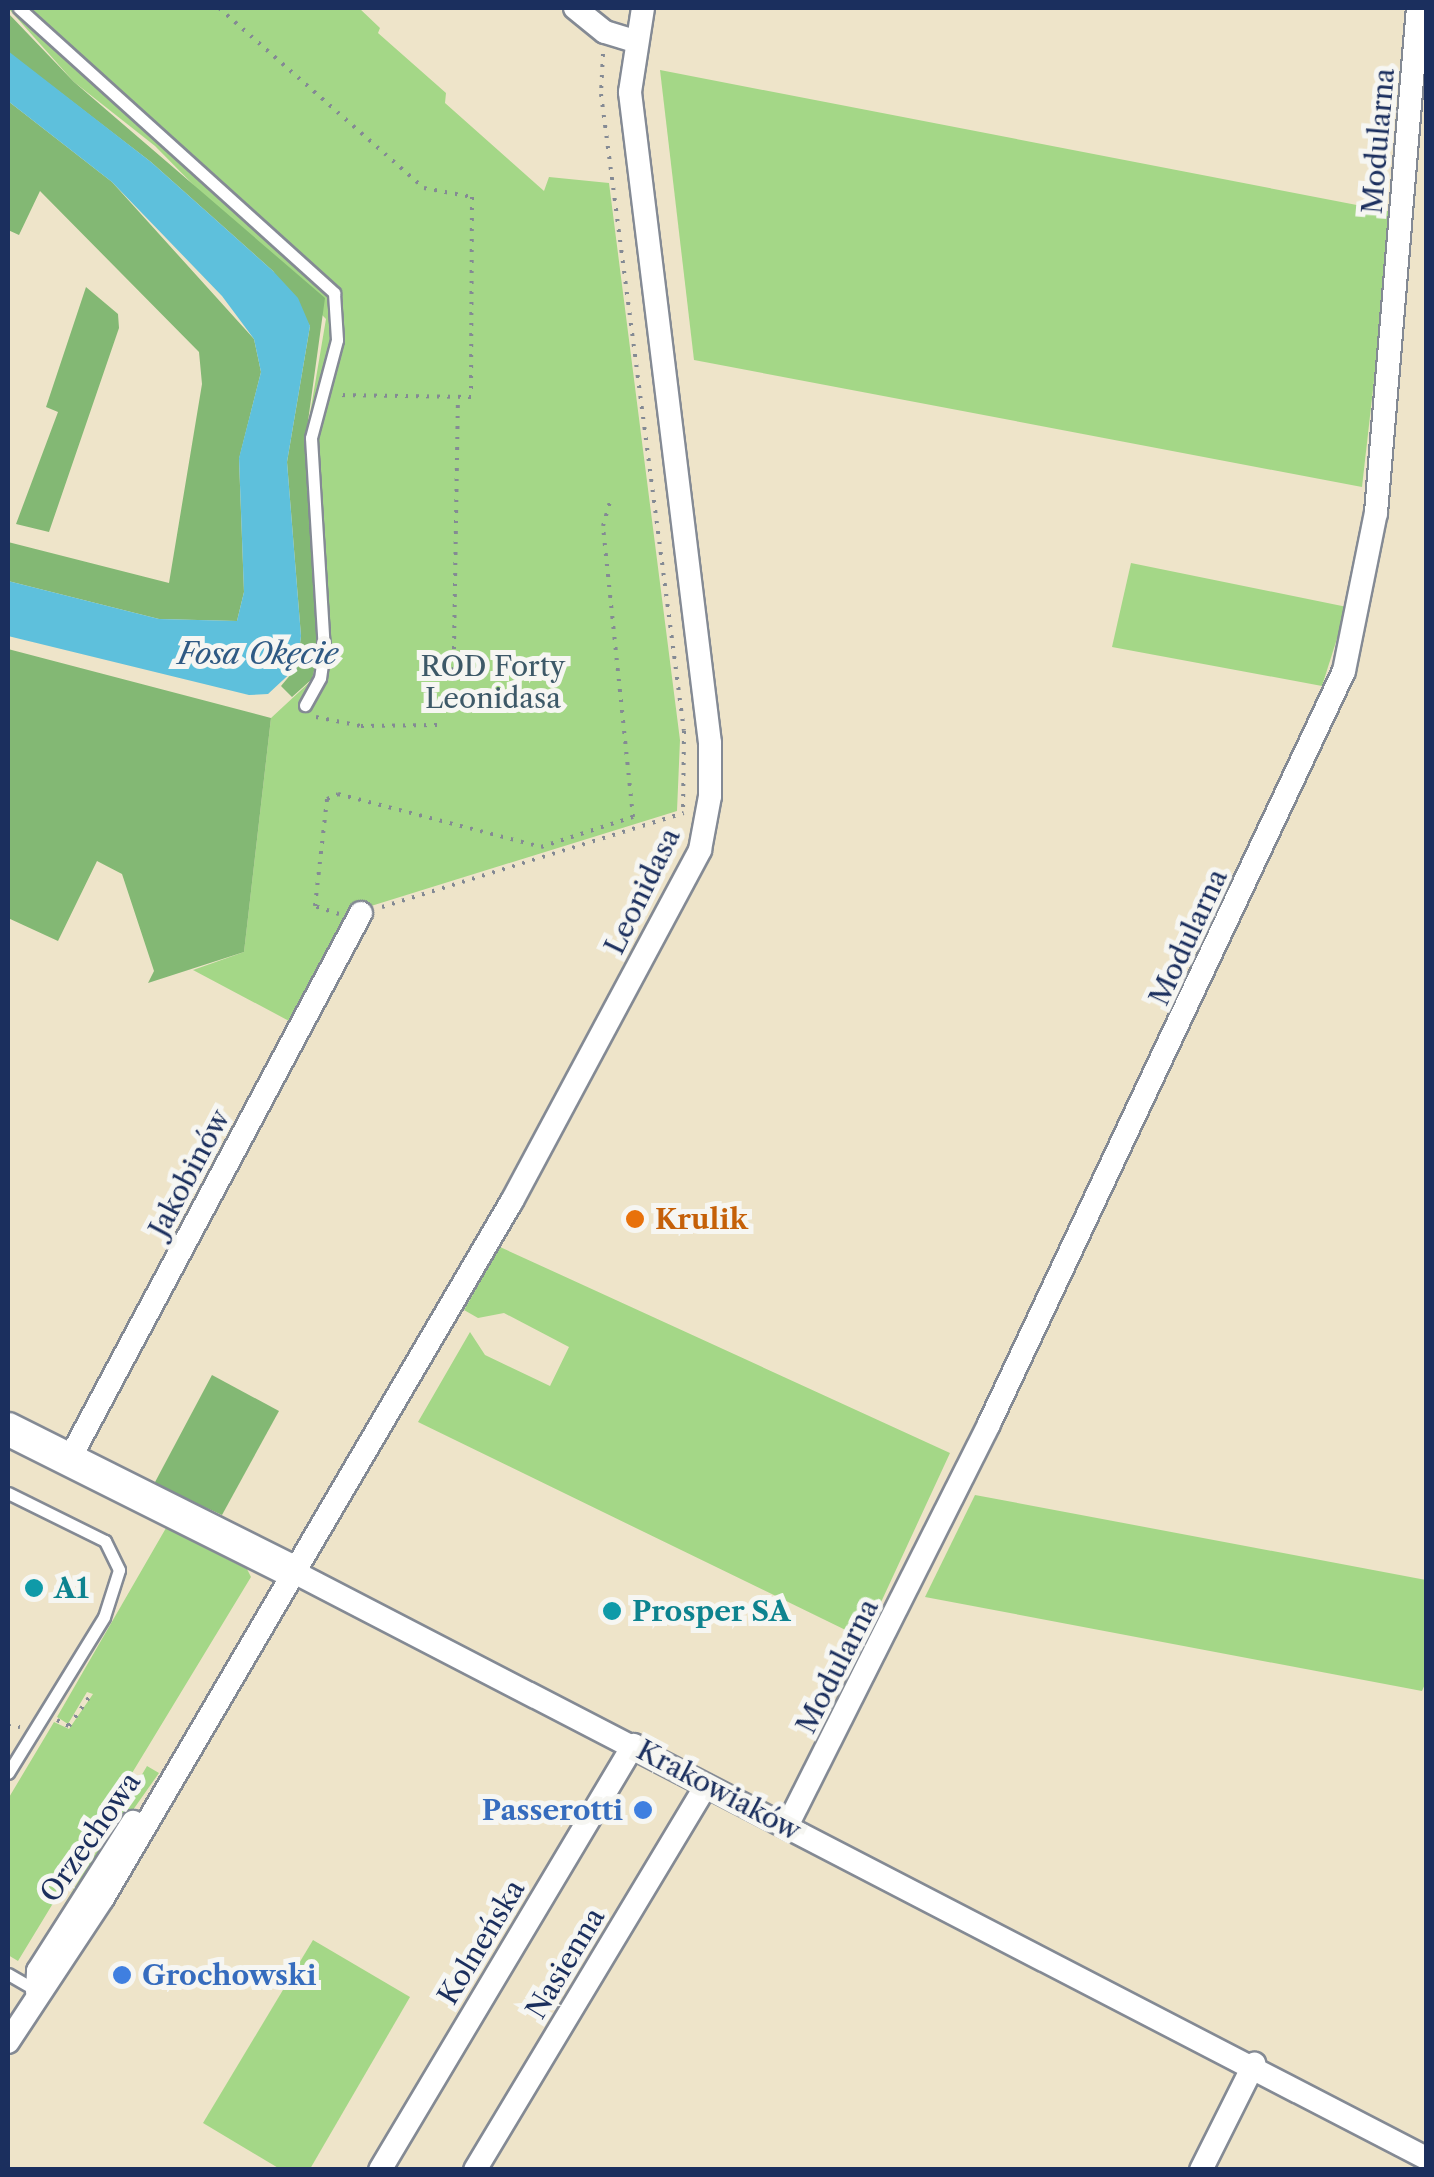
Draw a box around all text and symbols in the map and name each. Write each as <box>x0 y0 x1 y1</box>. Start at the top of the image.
street label: Modularna <box>1355 67 1401 215</box>
water label: Fosa Okęcie <box>178 636 338 672</box>
park label: ROD Forty Leonidasa <box>421 649 565 715</box>
street label: Leonidasa <box>597 823 687 959</box>
street label: Modularna <box>1142 864 1234 1010</box>
street label: Jakobinów <box>142 1104 236 1242</box>
place label: Krulik <box>655 1202 748 1236</box>
marker: Krulik <box>624 1208 646 1230</box>
place label: A1 <box>54 1571 89 1605</box>
marker: A1 <box>23 1577 45 1599</box>
street label: Modularna <box>789 1593 885 1739</box>
place label: Prosper SA <box>632 1594 791 1628</box>
marker: Prosper SA <box>601 1600 623 1622</box>
street label: Krakowiaków <box>631 1733 807 1847</box>
street label: Orzechowa <box>33 1766 147 1908</box>
place label: Passerotti <box>482 1793 623 1827</box>
marker: Passerotti <box>632 1799 654 1821</box>
street label: Kolneńska <box>431 1874 531 2010</box>
street label: Nasienna <box>519 1901 611 2025</box>
place label: Grochowski <box>142 1958 316 1992</box>
marker: Grochowski <box>111 1964 133 1986</box>

